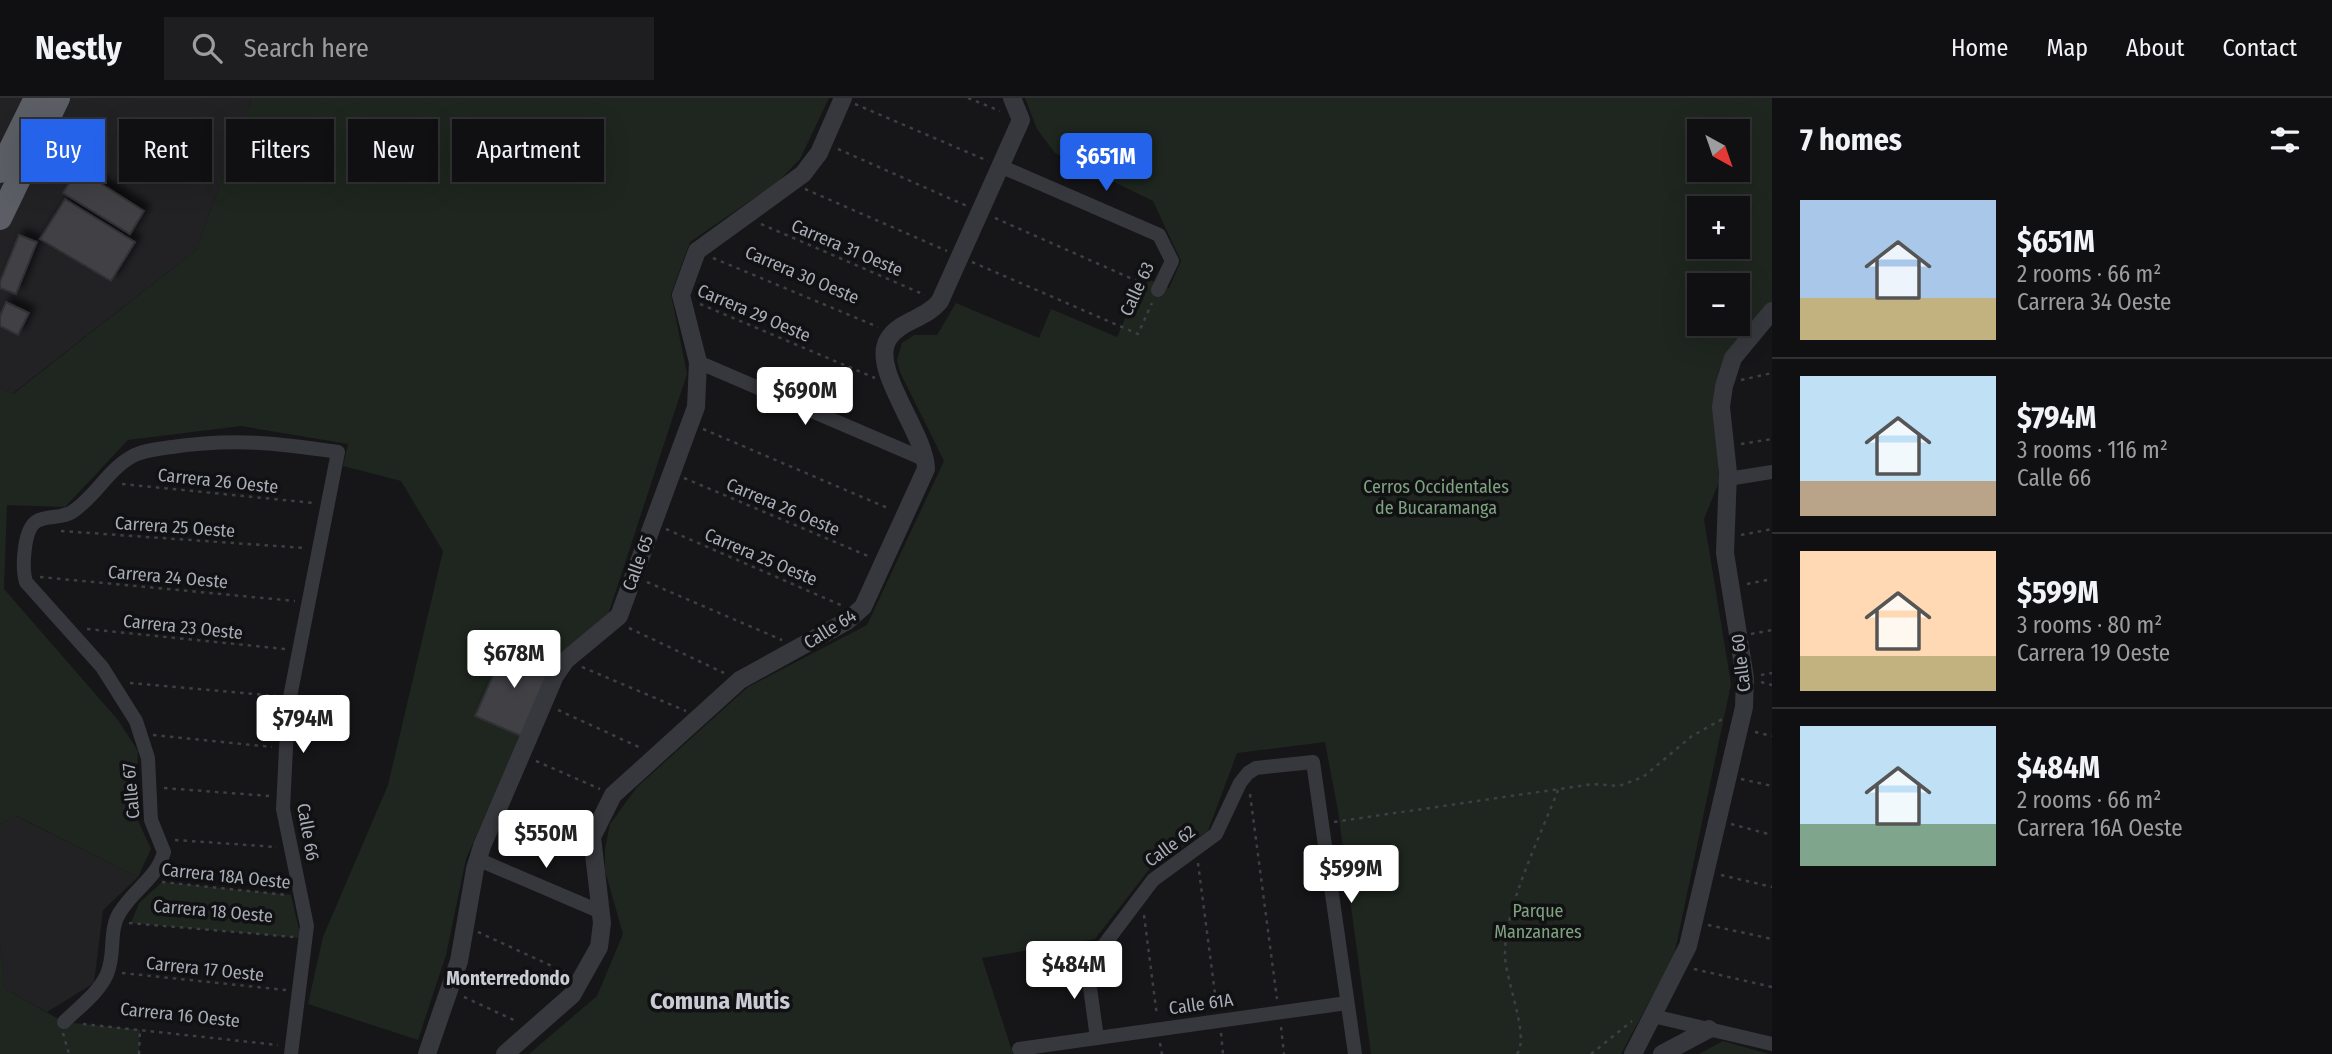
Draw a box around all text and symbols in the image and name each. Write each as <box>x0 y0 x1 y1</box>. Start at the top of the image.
search box <box>164 17 654 80</box>
text: Nestly <box>35 28 122 68</box>
icon: search <box>188 29 226 67</box>
text: Search here <box>244 33 369 64</box>
text: Home <box>1951 34 2008 62</box>
text: Map <box>2046 34 2088 62</box>
text: About <box>2126 34 2184 62</box>
text: Contact <box>2222 34 2297 62</box>
chip: Buy <box>21 119 105 182</box>
chip: Rent <box>119 119 212 182</box>
chip: Filters <box>226 119 334 182</box>
chip: New <box>348 119 438 182</box>
chip: Apartment <box>452 119 604 182</box>
north arrow <box>1687 119 1750 182</box>
map controls <box>1687 119 1750 336</box>
icon: filters <box>2266 121 2304 159</box>
text: 7 homes <box>1800 122 1902 158</box>
pin: $651M <box>1057 134 1155 193</box>
text: $651M <box>1076 142 1136 170</box>
button: + <box>1687 196 1750 259</box>
street label: Carrera 31 Oeste <box>788 215 906 281</box>
text: $651M <box>2017 224 2095 260</box>
icon: home <box>1856 228 1940 312</box>
street label: Carrera 30 Oeste <box>742 241 862 309</box>
street label: Calle 63 <box>1115 259 1159 319</box>
text: 2 rooms · 66 m² <box>2017 260 2161 288</box>
button: − <box>1687 273 1750 336</box>
street label: Carrera 29 Oeste <box>694 279 814 347</box>
text: Carrera 34 Oeste <box>2017 288 2171 316</box>
pin: $690M <box>756 368 854 427</box>
text: $690M <box>773 376 837 404</box>
text: $794M <box>2017 400 2096 436</box>
icon: home <box>1856 404 1940 488</box>
text: 3 rooms · 116 m² <box>2017 436 2168 464</box>
street label: Carrera 26 Oeste <box>157 464 279 498</box>
text: Calle 66 <box>2017 464 2091 492</box>
street label: Carrera 26 Oeste <box>723 473 843 541</box>
park label: Cerros Occidentales de Bucaramanga <box>1363 476 1509 519</box>
street label: Carrera 25 Oeste <box>114 512 236 542</box>
street label: Carrera 25 Oeste <box>701 523 821 591</box>
street label: Calle 65 <box>618 532 658 594</box>
street label: Carrera 24 Oeste <box>107 561 229 593</box>
text: $599M <box>2017 575 2099 611</box>
icon: home <box>1856 579 1940 663</box>
street label: Calle 64 <box>800 604 861 654</box>
street label: Carrera 23 Oeste <box>122 610 244 644</box>
text: 3 rooms · 80 m² <box>2017 611 2162 639</box>
pin: $678M <box>465 630 563 690</box>
street label: Calle 60 <box>1727 633 1755 693</box>
text: $678M <box>483 639 545 667</box>
text: Carrera 19 Oeste <box>2017 639 2170 667</box>
pin: $794M <box>254 696 352 755</box>
text: $794M <box>273 704 333 732</box>
text: $484M <box>2017 750 2100 786</box>
icon: home <box>1856 754 1940 838</box>
street label: Calle 67 <box>118 762 144 820</box>
text: 2 rooms · 66 m² <box>2017 786 2161 814</box>
street label: Calle 66 <box>292 802 324 863</box>
pin: $550M <box>497 810 595 870</box>
text: Carrera 16A Oeste <box>2017 814 2183 842</box>
text: $550M <box>514 819 578 847</box>
street label: Calle 62 <box>1141 820 1200 872</box>
pin: $599M <box>1302 846 1400 905</box>
text: $599M <box>1320 854 1382 882</box>
street label: Carrera 18A Oeste <box>160 858 292 894</box>
street label: Carrera 18 Oeste <box>152 895 274 927</box>
park label: Parque Manzanares <box>1494 900 1582 943</box>
pin: $484M <box>1025 942 1123 1001</box>
text: $484M <box>1042 950 1106 978</box>
street label: Carrera 17 Oeste <box>145 952 265 986</box>
district label: Monterredondo <box>446 967 570 990</box>
district label: Comuna Mutis <box>650 987 791 1015</box>
street label: Calle 61A <box>1167 989 1235 1019</box>
street label: Carrera 16 Oeste <box>119 998 241 1032</box>

